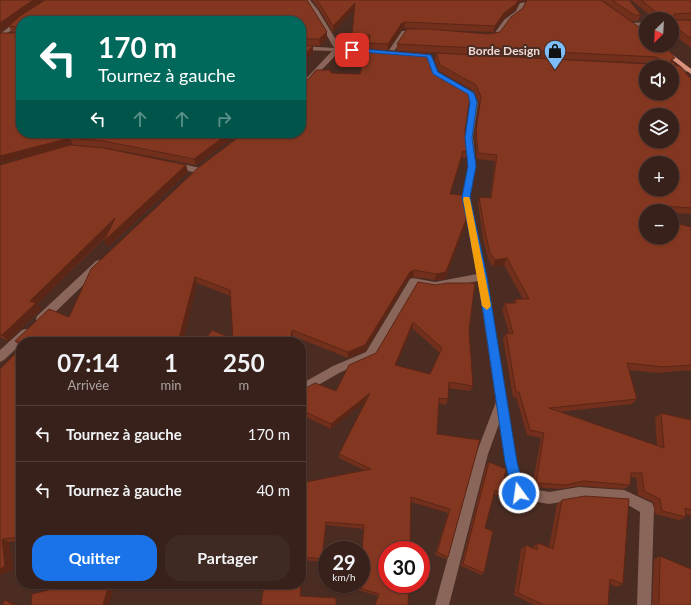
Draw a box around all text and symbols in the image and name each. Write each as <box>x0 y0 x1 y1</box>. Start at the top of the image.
north arrow <box>639 12 679 52</box>
map controls <box>639 12 679 244</box>
text: 170 m <box>98 30 177 64</box>
icon: left <box>32 32 84 84</box>
pin <box>335 33 369 67</box>
shop icon: Borde Design <box>542 38 568 71</box>
icon: arrive <box>341 39 363 61</box>
place label: Borde Design <box>468 43 540 58</box>
button: sound <box>639 60 679 100</box>
text: Tournez à gauche <box>98 64 236 86</box>
icon: left <box>87 108 109 130</box>
icon: ahead <box>129 108 151 130</box>
icon: ahead <box>171 108 193 130</box>
icon: right <box>213 108 235 130</box>
button: layers <box>639 108 679 148</box>
button: + <box>639 156 679 196</box>
button: − <box>639 204 679 244</box>
text: 07:14 <box>57 348 119 377</box>
text: 1 <box>164 348 178 377</box>
text: 250 <box>223 348 265 377</box>
text: Arrivée <box>67 377 109 393</box>
text: min <box>161 377 182 393</box>
text: m <box>238 377 249 393</box>
icon: left <box>32 423 54 445</box>
text: Tournez à gauche <box>66 425 182 443</box>
text: 170 m <box>248 425 290 443</box>
position arrow <box>498 472 540 514</box>
icon: left <box>32 479 54 501</box>
text: Tournez à gauche <box>66 481 182 499</box>
text: 40 m <box>256 481 290 499</box>
button: Quitter <box>32 535 157 581</box>
button: Partager <box>165 535 290 581</box>
speed limit sign: 30 <box>378 541 430 593</box>
text: 29 <box>332 550 356 574</box>
text: km/h <box>332 571 356 583</box>

